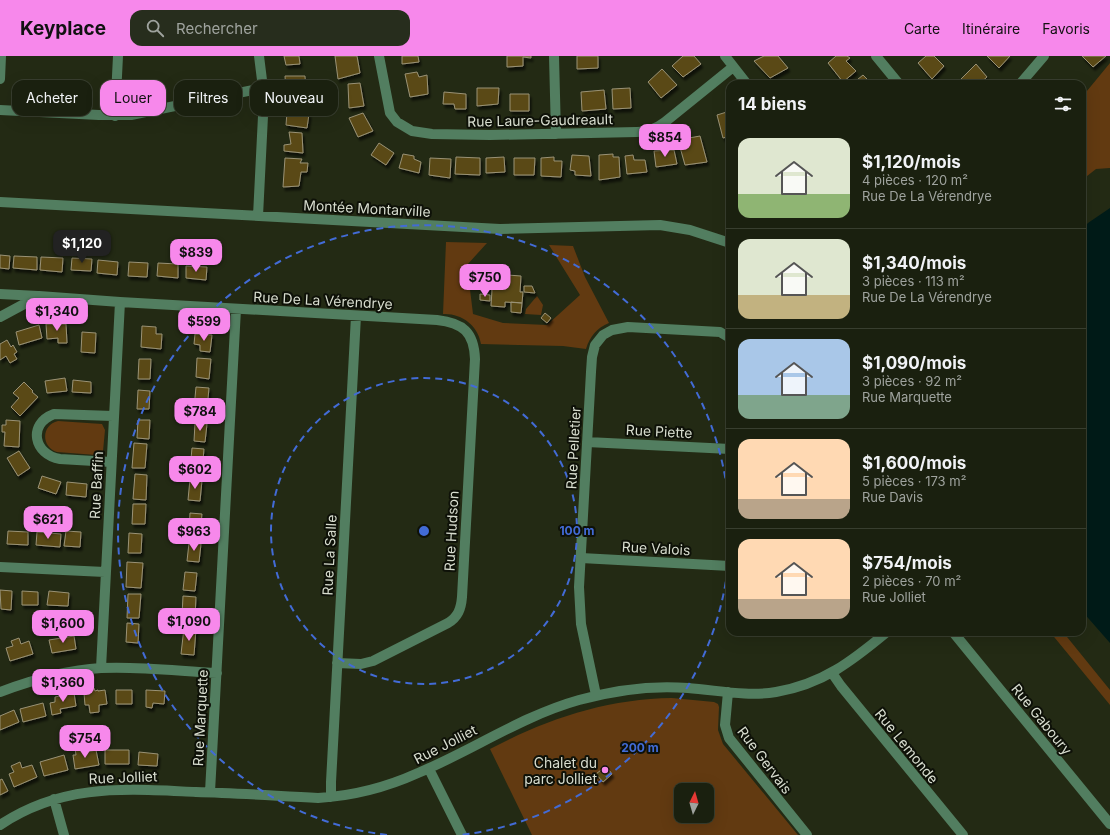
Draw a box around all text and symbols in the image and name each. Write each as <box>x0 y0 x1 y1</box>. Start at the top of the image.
search box <box>130 10 410 46</box>
text: Keyplace <box>20 17 106 40</box>
icon: search <box>144 17 166 39</box>
text: Rechercher <box>176 19 258 38</box>
text: Carte <box>904 20 940 37</box>
text: Itinéraire <box>962 20 1020 37</box>
text: Favoris <box>1042 20 1090 37</box>
chip: Acheter <box>12 80 92 116</box>
chip: Louer <box>100 80 166 116</box>
chip: Filtres <box>174 80 242 116</box>
chip: Nouveau <box>250 80 338 116</box>
icon: filters <box>1052 93 1074 115</box>
text: 14 biens <box>738 94 806 114</box>
street label: Rue Laure-Gaudreault <box>467 110 613 130</box>
pin: $854 <box>641 124 689 158</box>
text: $854 <box>648 129 682 145</box>
text: $1,120/mois <box>862 152 961 172</box>
icon: home <box>770 154 818 202</box>
text: 4 pièces · 120 m² <box>862 172 968 188</box>
text: Rue De La Vérendrye <box>862 188 992 204</box>
street label: Montée Montarville <box>303 196 431 220</box>
pin: $1,120 <box>49 230 115 264</box>
text: $1,120 <box>62 235 102 251</box>
pin: $839 <box>172 239 220 273</box>
text: $839 <box>179 244 213 260</box>
text: $1,340/mois <box>862 253 966 273</box>
icon: home <box>770 255 818 303</box>
pin: $750 <box>461 264 509 298</box>
text: $750 <box>468 269 502 285</box>
text: 3 pièces · 113 m² <box>862 273 965 289</box>
street label: Rue De La Vérendrye <box>253 288 393 312</box>
text: Rue De La Vérendrye <box>862 289 992 305</box>
pin: $1,340 <box>24 298 90 332</box>
text: $1,340 <box>35 303 79 319</box>
pin: $599 <box>180 308 228 342</box>
text: $599 <box>187 313 221 329</box>
text: $1,090/mois <box>862 353 966 373</box>
icon: home <box>770 355 818 403</box>
text: 3 pièces · 92 m² <box>862 373 962 389</box>
text: Rue Marquette <box>862 389 952 405</box>
pin: $784 <box>176 398 224 432</box>
text: $784 <box>183 403 217 419</box>
street label: Rue Pelletier <box>562 406 584 490</box>
street label: Rue Piette <box>625 421 693 441</box>
street label: Rue Baffin <box>86 451 106 519</box>
text: $1,600/mois <box>862 453 966 473</box>
icon: home <box>770 455 818 503</box>
pin: $602 <box>171 456 219 490</box>
text: $602 <box>178 461 212 477</box>
text: 5 pièces · 173 m² <box>862 473 966 489</box>
text: Rue Davis <box>862 489 923 505</box>
street label: Rue Hudson <box>440 490 462 572</box>
pin: $621 <box>24 506 72 540</box>
text: $621 <box>33 511 63 527</box>
street label: Rue La Salle <box>318 514 340 596</box>
pin: $963 <box>170 518 218 552</box>
text: $963 <box>177 523 211 539</box>
text: 100 m <box>559 523 595 538</box>
centre of rings <box>417 524 431 538</box>
street label: Rue Valois <box>621 538 691 558</box>
text: $754/mois <box>862 553 952 573</box>
icon: home <box>770 555 818 603</box>
text: 2 pièces · 70 m² <box>862 573 961 589</box>
text: Rue Jolliet <box>862 589 926 605</box>
pin: $1,090 <box>156 608 222 642</box>
pin: $1,600 <box>30 610 96 644</box>
text: $1,090 <box>167 613 211 629</box>
text: $1,600 <box>41 615 85 631</box>
pin: $1,360 <box>30 669 96 703</box>
street label: Rue Marquette <box>189 669 211 767</box>
text: $1,360 <box>41 674 85 690</box>
street label: Rue Gaboury <box>1008 680 1076 758</box>
street label: Rue Lemonde <box>872 705 942 787</box>
street label: Rue Jolliet <box>411 721 480 767</box>
street label: Rue Gervais <box>734 723 796 797</box>
pin: $754 <box>61 725 109 759</box>
text: $754 <box>68 730 102 746</box>
text: 200 m <box>621 740 659 755</box>
place label: Chalet du parc Jolliet <box>524 754 597 787</box>
marker: Chalet du parc Jolliet <box>600 765 610 775</box>
street label: Rue Jolliet <box>88 767 158 787</box>
north arrow <box>674 783 714 823</box>
map controls <box>674 783 714 823</box>

